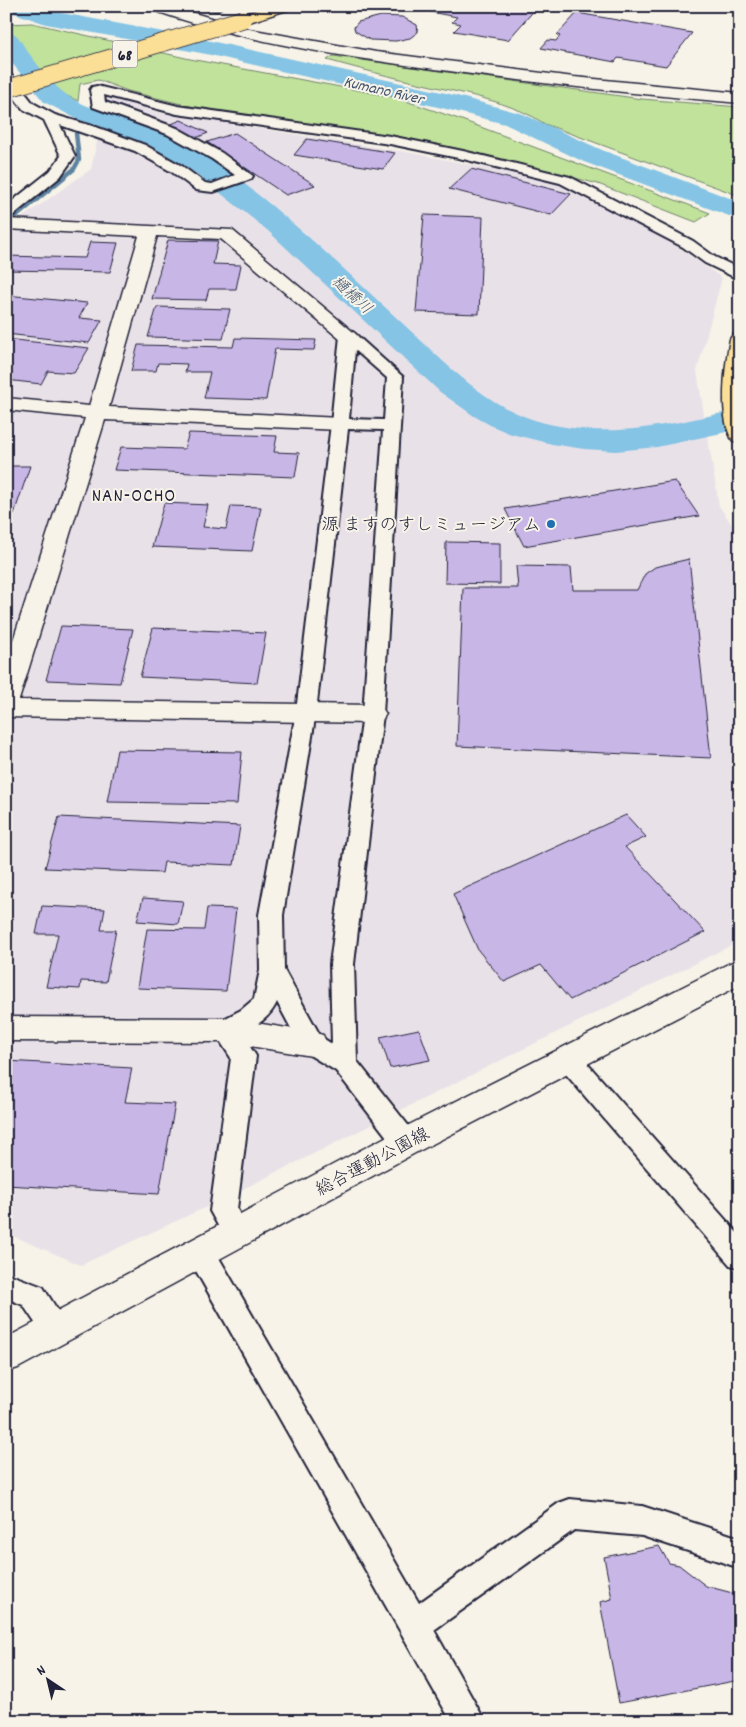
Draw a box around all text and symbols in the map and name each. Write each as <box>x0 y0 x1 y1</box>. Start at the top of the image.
road number: 68 <box>112 41 138 68</box>
water label: Kumano River <box>341 71 428 112</box>
water label: 樋橋川 <box>326 271 377 321</box>
district label: NAN-OCHO <box>92 484 176 511</box>
place label: 源 ますのすしミュージアム <box>321 514 541 539</box>
marker: 源 ますのすしミュージアム <box>545 518 557 530</box>
street label: 総合運動公園線 <box>312 1123 435 1204</box>
north arrow <box>22 1654 72 1704</box>
text: N <box>33 1661 50 1681</box>

